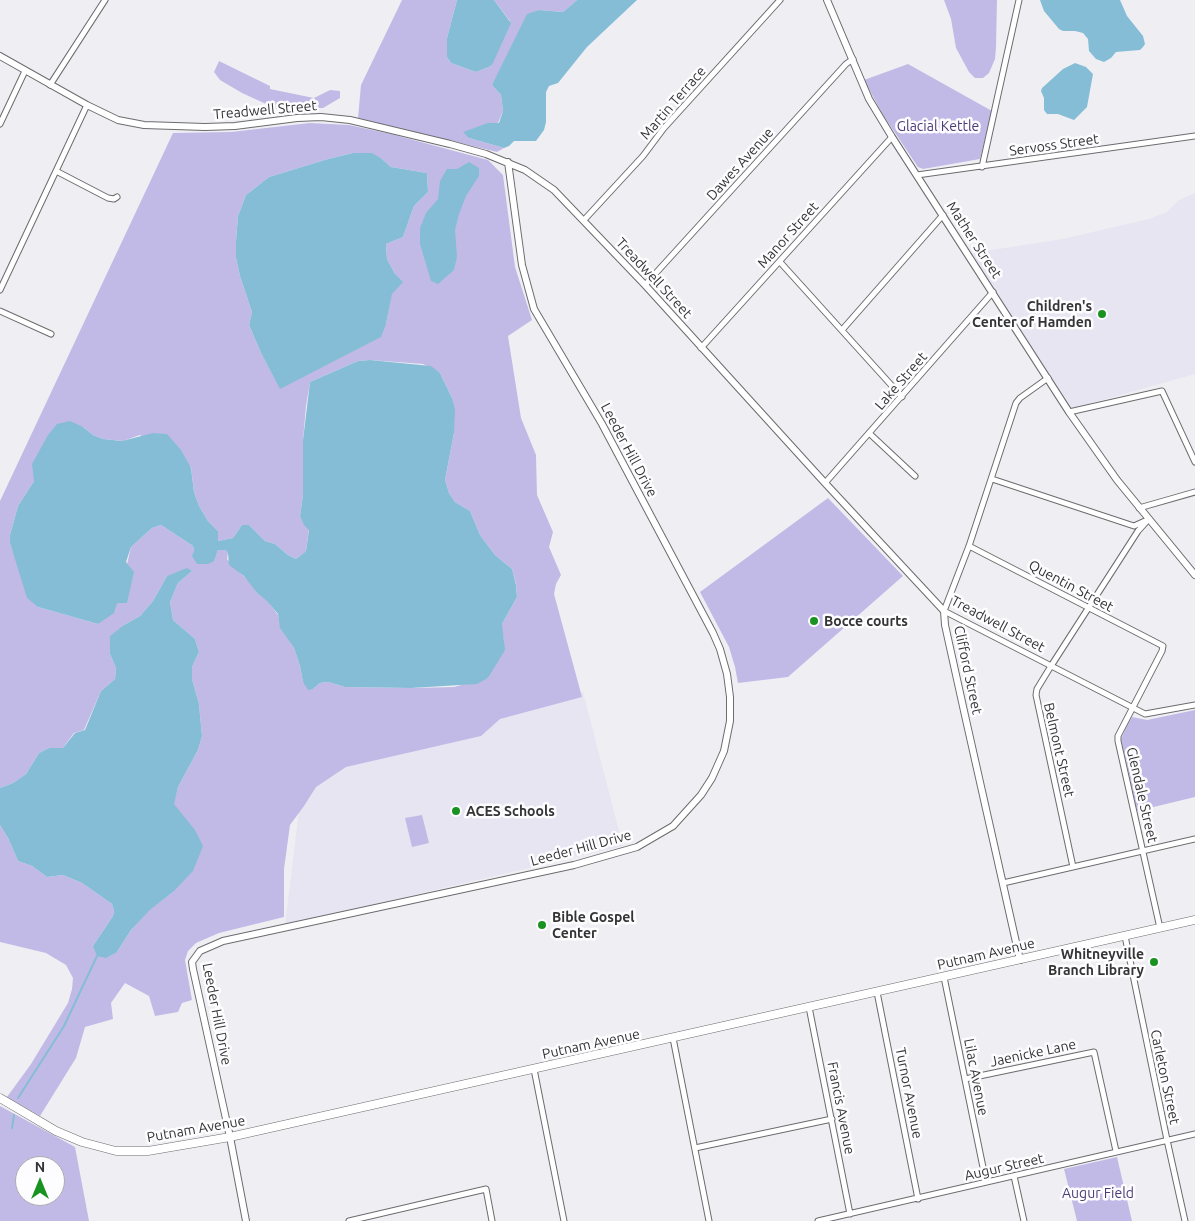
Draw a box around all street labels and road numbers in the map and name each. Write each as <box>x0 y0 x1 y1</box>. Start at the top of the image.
street label: Martin Terrace <box>637 63 709 143</box>
street label: Treadwell Street <box>213 97 317 123</box>
street label: Dawes Avenue <box>703 124 777 204</box>
street label: Servoss Street <box>1008 130 1100 160</box>
street label: Manor Street <box>754 198 822 272</box>
street label: Mather Street <box>943 198 1005 282</box>
street label: Treadwell Street <box>612 234 696 322</box>
street label: Lake Street <box>871 349 931 413</box>
street label: Leeder Hill Drive <box>597 400 661 500</box>
street label: Quentin Street <box>1026 557 1116 615</box>
street label: Treadwell Street <box>948 592 1048 656</box>
street label: Clifford Street <box>950 624 986 716</box>
street label: Belmont Street <box>1040 701 1078 799</box>
street label: Glendale Street <box>1123 745 1161 845</box>
street label: Leeder Hill Drive <box>529 826 633 870</box>
street label: Putnam Avenue <box>936 935 1036 973</box>
street label: Leeder Hill Drive <box>199 961 235 1067</box>
street label: Putnam Avenue <box>541 1025 641 1063</box>
street label: Carleton Street <box>1147 1028 1183 1126</box>
street label: Jaenicke Lane <box>988 1036 1078 1070</box>
street label: Lilac Avenue <box>960 1037 992 1117</box>
street label: Turnor Avenue <box>892 1046 926 1140</box>
street label: Francis Avenue <box>824 1060 858 1156</box>
street label: Putnam Avenue <box>146 1112 246 1146</box>
street label: Augur Street <box>963 1150 1045 1184</box>

